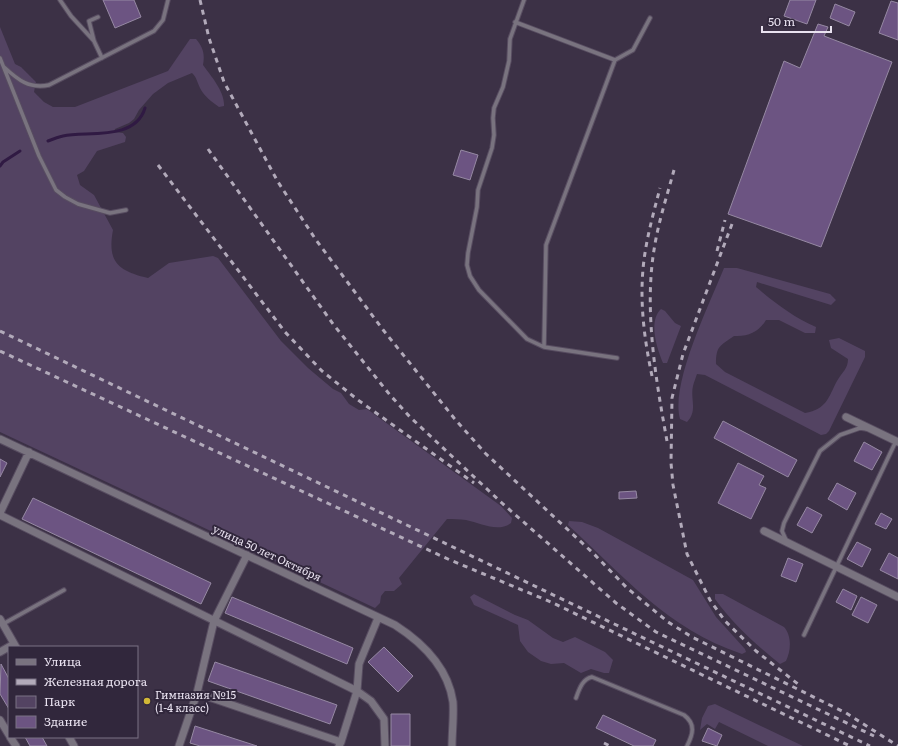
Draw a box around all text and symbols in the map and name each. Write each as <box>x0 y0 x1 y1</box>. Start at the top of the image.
scale bar <box>762 8 831 34</box>
text: 50 m <box>768 12 795 30</box>
street label: улица 50 лет Октября <box>210 520 325 585</box>
legend <box>8 646 138 738</box>
text: Улица <box>44 652 82 670</box>
text: Железная дорога <box>44 672 148 690</box>
place label: Гимназия №15 (1-4 класс) <box>155 686 236 715</box>
text: Парк <box>44 692 75 710</box>
marker: Гимназия №15 (1-4 класс) <box>142 696 152 706</box>
text: Здание <box>44 712 87 730</box>

